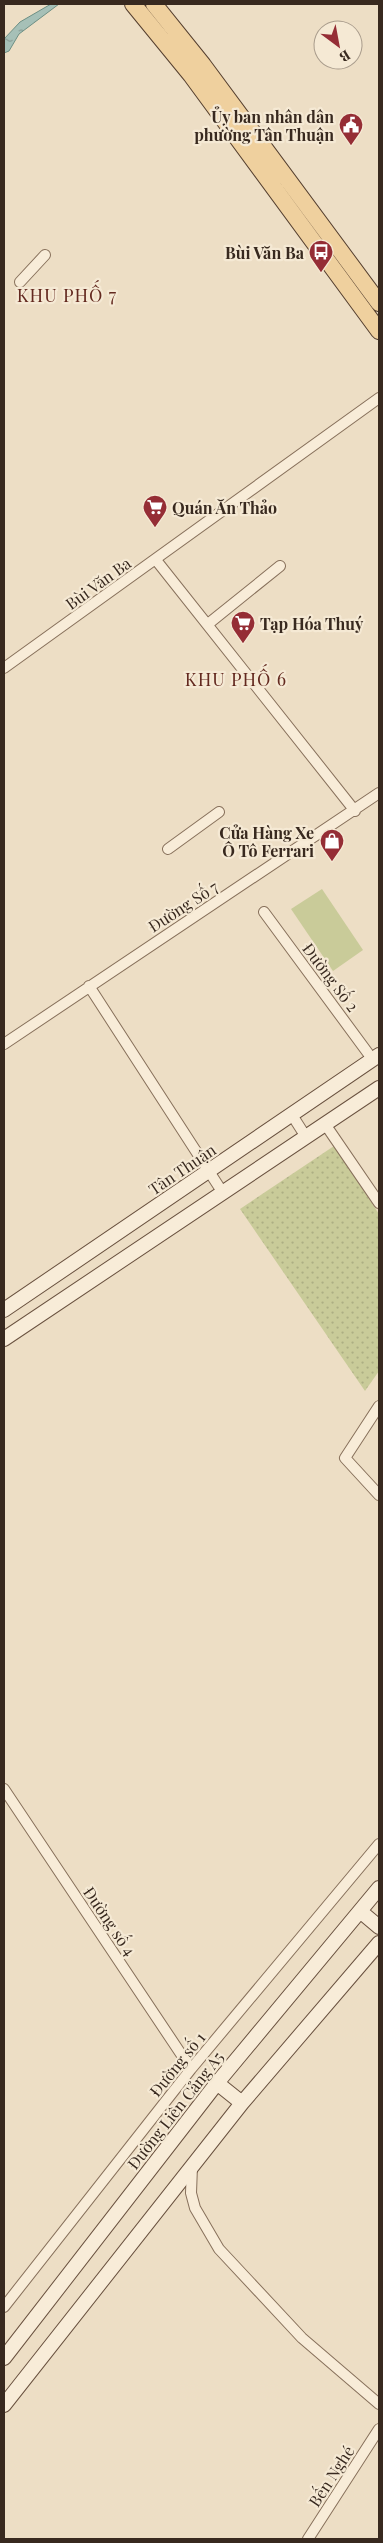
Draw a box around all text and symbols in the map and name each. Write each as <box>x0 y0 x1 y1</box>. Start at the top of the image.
north arrow <box>313 20 363 70</box>
text: B <box>336 46 354 67</box>
place label: Ủy ban nhân dân phường Tân Thuận <box>194 106 334 145</box>
public building icon: Ủy ban nhân dân phường Tân Thuận <box>338 112 364 146</box>
bus stop icon: Bùi Văn Ba <box>308 239 334 273</box>
place label: Bùi Văn Ba <box>225 242 305 263</box>
district label: KHU PHỐ 7 <box>17 279 117 307</box>
supermarket icon: Quán Ăn Thảo <box>142 494 168 528</box>
place label: Quán Ăn Thảo <box>172 497 277 518</box>
street label: Bùi Văn Ba <box>61 552 135 614</box>
supermarket icon: Tạp Hóa Thuý <box>230 610 256 644</box>
place label: Tạp Hóa Thuý <box>260 613 364 634</box>
district label: KHU PHỐ 6 <box>185 663 287 691</box>
place label: Cửa Hàng Xe Ô Tô Ferrari <box>219 822 314 861</box>
shop icon: Cửa Hàng Xe Ô Tô Ferrari <box>319 828 345 862</box>
street label: Đường Số 7 <box>143 874 222 936</box>
street label: Đường Số 2 <box>298 937 365 1015</box>
street label: Tân Thuận <box>144 1139 220 1199</box>
street label: Đường số 4 <box>79 1881 142 1960</box>
street label: Đường số 1 <box>143 2026 210 2101</box>
street label: Đường Liên Cảng A5 <box>122 2047 228 2173</box>
street label: Bến Nghé <box>302 2440 358 2510</box>

